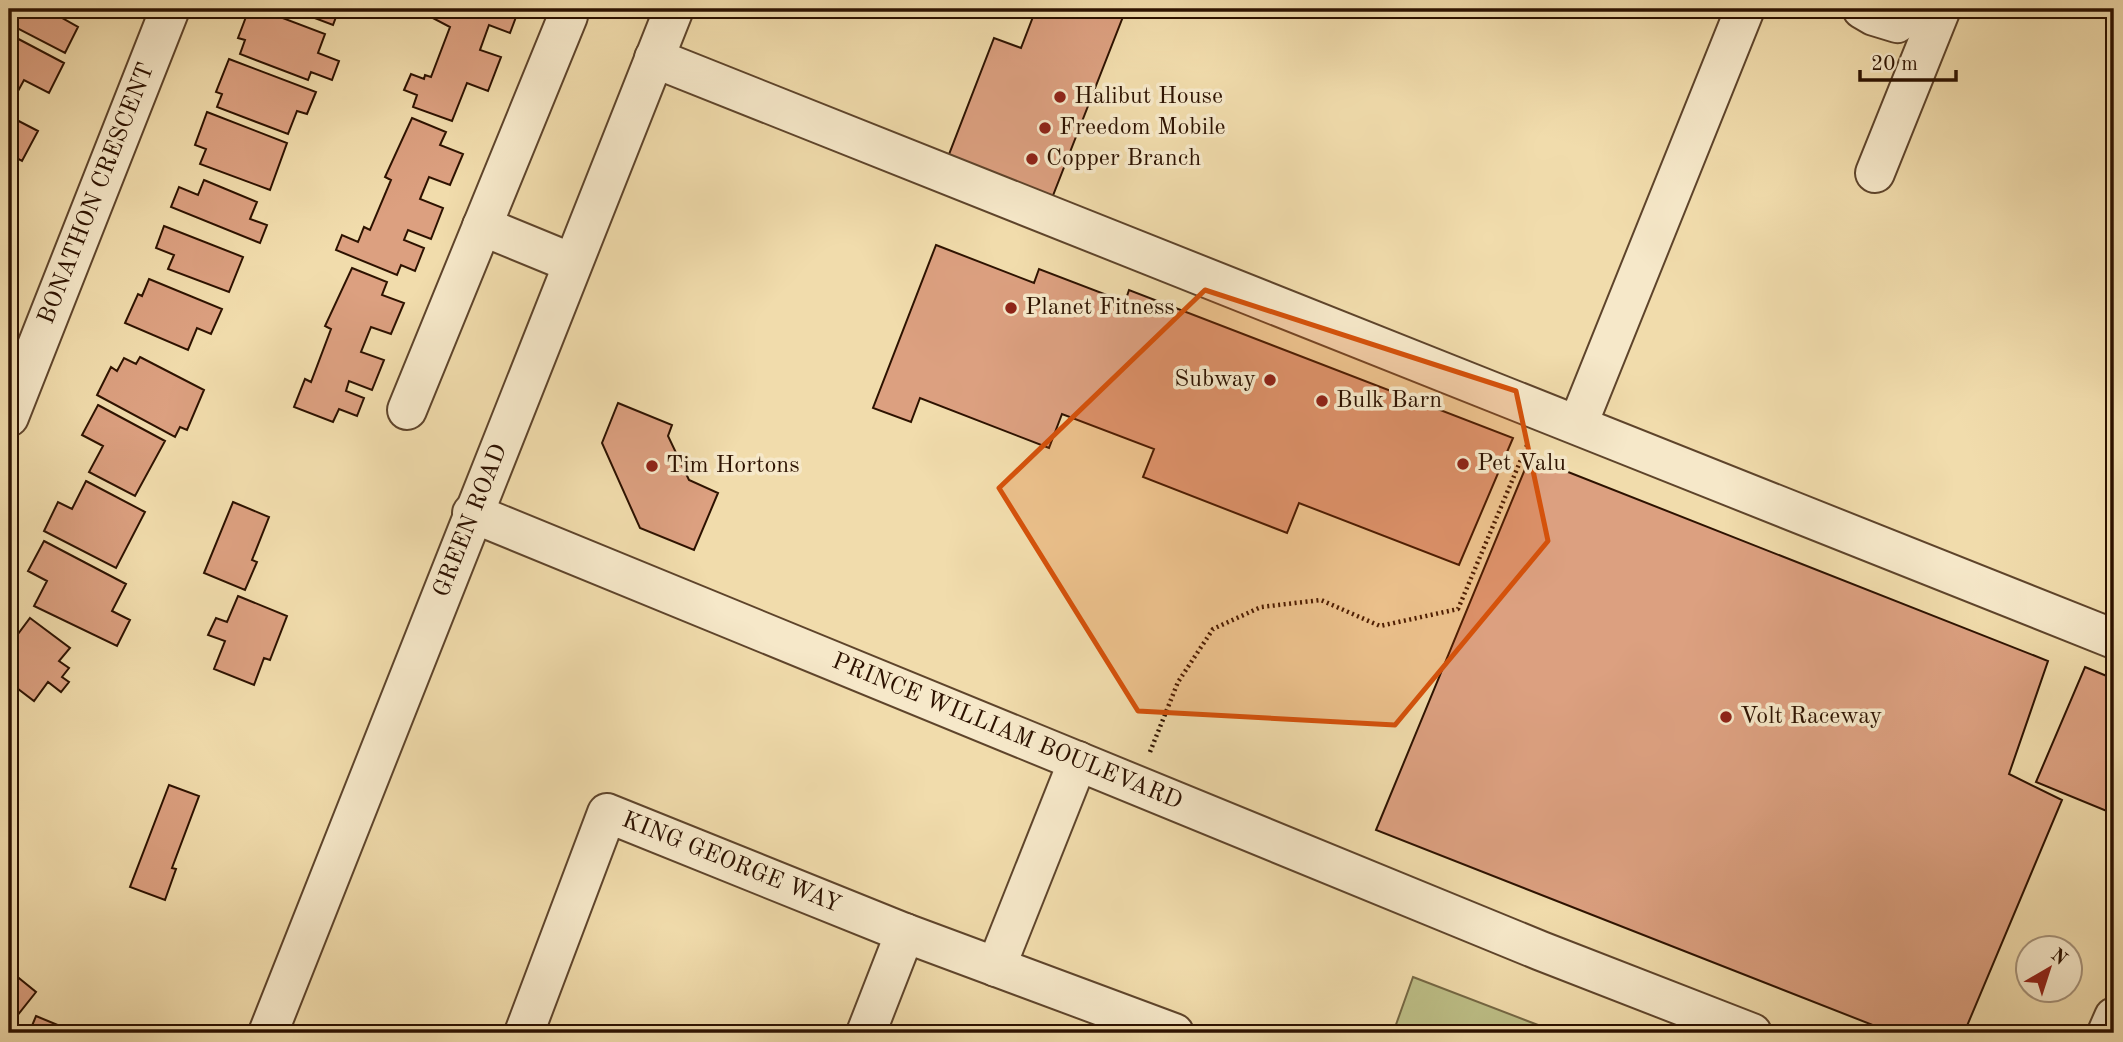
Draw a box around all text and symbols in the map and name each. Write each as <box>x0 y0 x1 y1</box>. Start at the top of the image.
scale bar <box>1860 38 1957 82</box>
text: 20 m <box>1871 54 1918 75</box>
street label: BONATHON CRESCENT <box>35 60 159 328</box>
place label: Halibut House <box>1074 85 1223 109</box>
marker: Halibut House <box>1052 89 1068 105</box>
place label: Freedom Mobile <box>1059 116 1226 140</box>
marker: Freedom Mobile <box>1037 120 1053 136</box>
place label: Copper Branch <box>1046 147 1201 171</box>
marker: Copper Branch <box>1024 151 1040 167</box>
place label: Planet Fitness <box>1025 296 1175 320</box>
marker: Planet Fitness <box>1003 300 1019 316</box>
place label: Subway <box>1174 368 1256 392</box>
marker: Subway <box>1262 372 1278 388</box>
place label: Bulk Barn <box>1336 389 1442 413</box>
marker: Bulk Barn <box>1314 393 1330 409</box>
street label: GREEN ROAD <box>430 441 512 601</box>
place label: Pet Valu <box>1477 452 1566 476</box>
place label: Tim Hortons <box>666 454 800 478</box>
marker: Pet Valu <box>1455 456 1471 472</box>
marker: Tim Hortons <box>644 458 660 474</box>
street label: PRINCE WILLIAM BOULEVARD <box>828 650 1185 815</box>
place label: Volt Raceway <box>1740 705 1883 729</box>
marker: Volt Raceway <box>1718 709 1734 725</box>
street label: KING GEORGE WAY <box>618 808 844 918</box>
north arrow <box>2014 934 2084 1004</box>
text: N <box>2047 946 2070 970</box>

